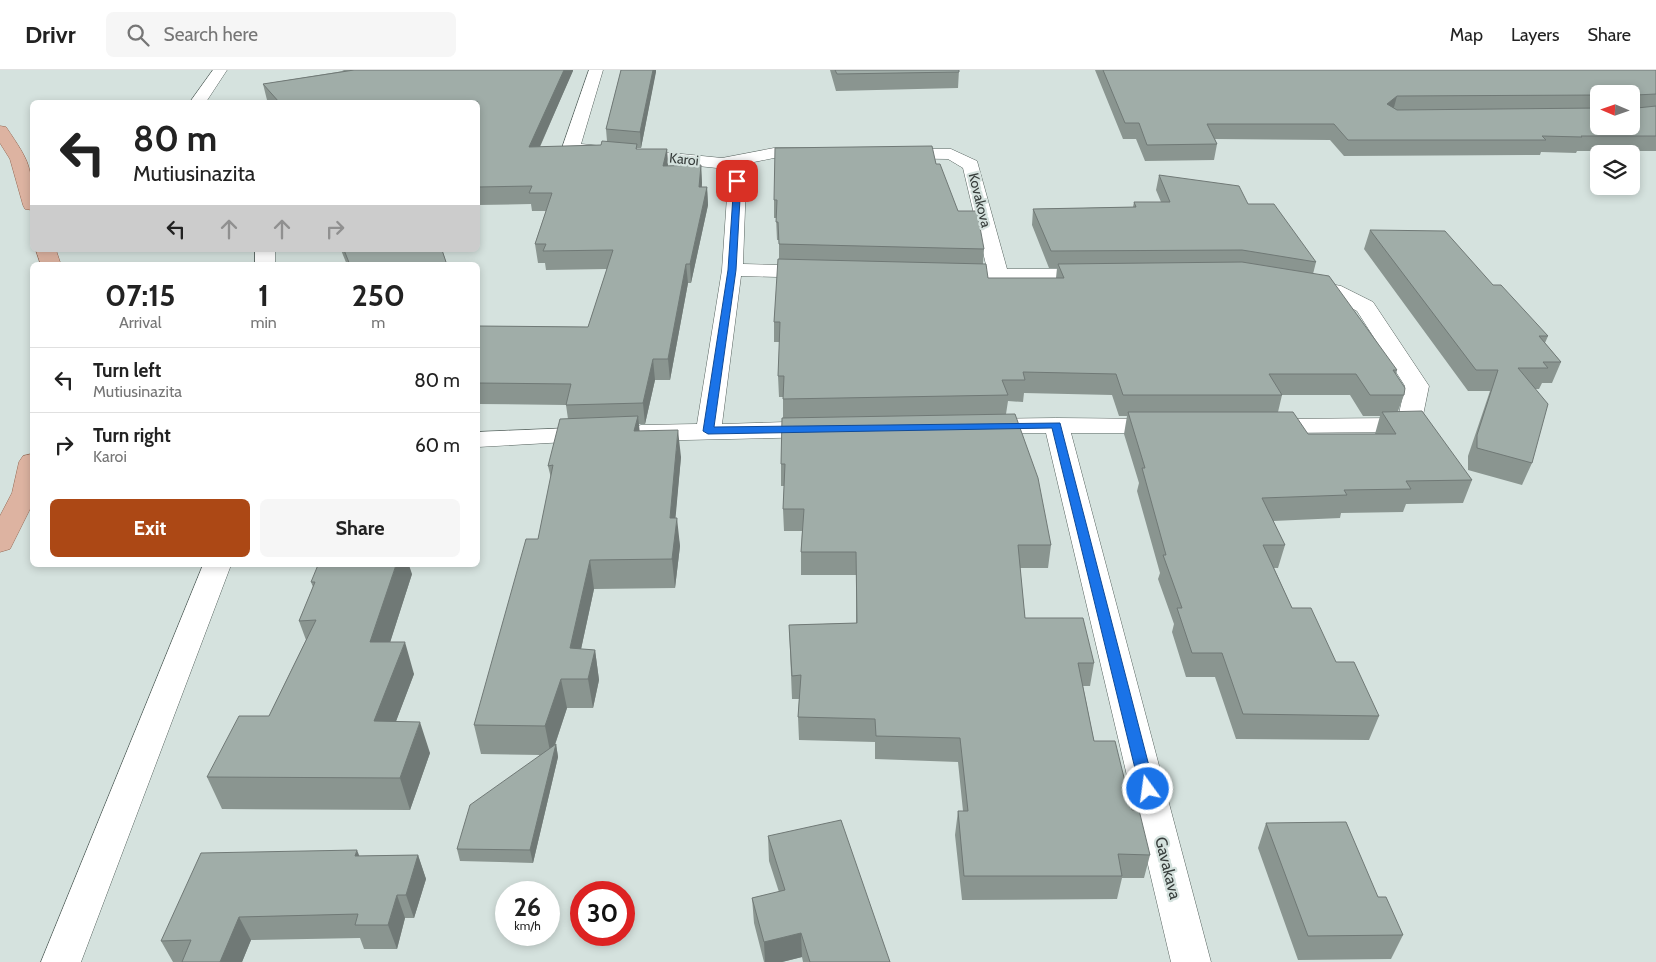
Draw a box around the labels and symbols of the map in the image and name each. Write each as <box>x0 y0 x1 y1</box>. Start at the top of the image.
north arrow <box>1590 85 1640 135</box>
street label: Karoi <box>668 149 700 169</box>
pin <box>716 160 758 202</box>
street label: Kovakova <box>965 171 996 229</box>
position arrow <box>1121 762 1173 814</box>
street label: Gavakava <box>1151 835 1185 901</box>
speed limit sign: 30 <box>570 881 635 946</box>

